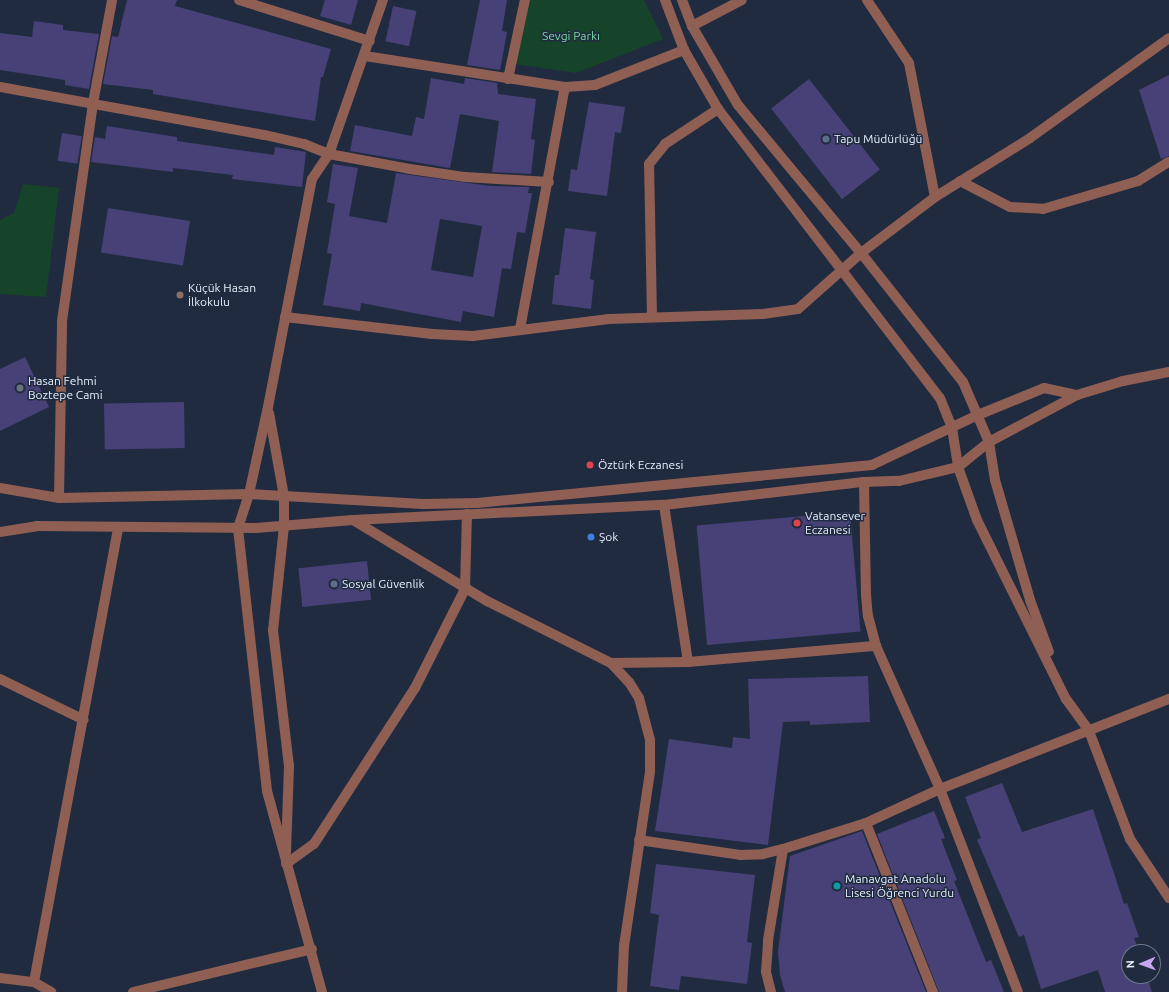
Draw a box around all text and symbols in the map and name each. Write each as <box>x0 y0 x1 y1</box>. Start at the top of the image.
park label: Sevgi Parkı <box>542 29 600 43</box>
place label: Tapu Müdürlüğü <box>834 132 922 146</box>
marker: Tapu Müdürlüğü <box>821 134 831 144</box>
place label: Küçük Hasan İlkokulu <box>188 281 256 309</box>
marker: Küçük Hasan İlkokulu <box>175 290 185 300</box>
place label: Hasan Fehmi Boztepe Cami <box>28 374 103 402</box>
marker: Hasan Fehmi Boztepe Cami <box>15 383 25 393</box>
place label: Öztürk Eczanesi <box>598 458 683 472</box>
marker: Öztürk Eczanesi <box>585 460 595 470</box>
place label: Vatansever Eczanesi <box>805 509 865 537</box>
marker: Vatansever Eczanesi <box>792 518 802 528</box>
place label: Şok <box>599 530 618 544</box>
marker: Şok <box>586 532 596 542</box>
place label: Sosyal Güvenlik <box>342 577 425 591</box>
marker: Sosyal Güvenlik <box>329 579 339 589</box>
place label: Manavgat Anadolu Lisesi Öğrenci Yurdu <box>845 872 954 900</box>
marker: Manavgat Anadolu Lisesi Öğrenci Yurdu <box>832 881 842 891</box>
north arrow <box>1121 944 1161 984</box>
text: N <box>1124 960 1136 969</box>

